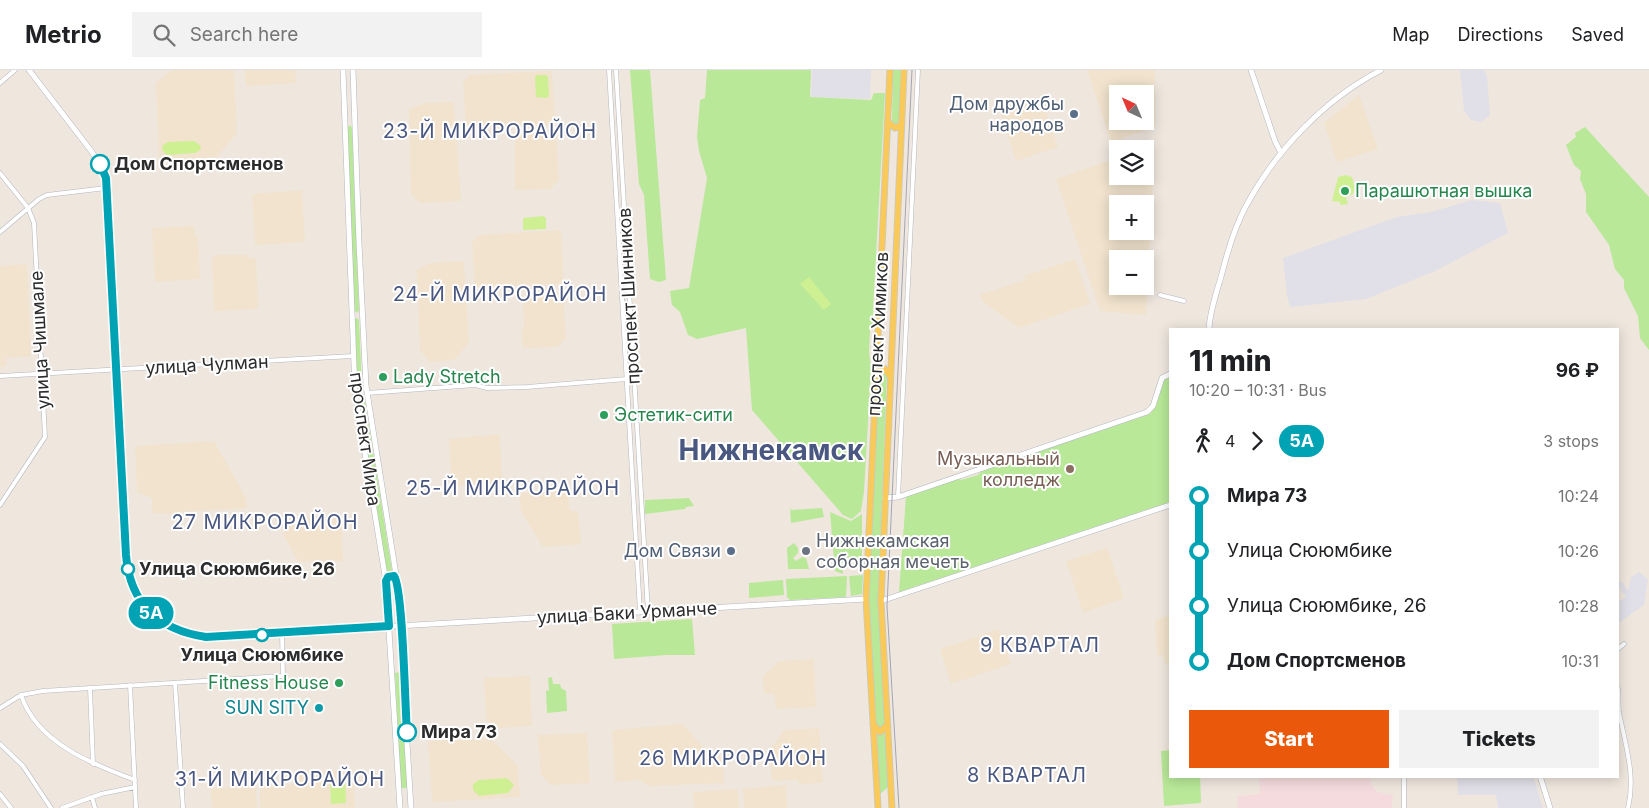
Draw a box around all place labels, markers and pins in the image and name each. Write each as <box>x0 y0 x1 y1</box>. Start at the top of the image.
place label: Дом дружбы народов <box>949 93 1064 135</box>
marker: Дом дружбы народов <box>1068 108 1080 120</box>
place label: Дом Спортсменов <box>114 153 284 174</box>
marker: Дом Спортсменов <box>90 154 110 174</box>
place label: Парашютная вышка <box>1355 180 1532 201</box>
marker: Парашютная вышка <box>1339 185 1351 197</box>
place label: Lady Stretch <box>393 366 501 387</box>
marker: Lady Stretch <box>377 371 389 383</box>
place label: Эстетик-сити <box>614 404 733 425</box>
marker: Эстетик-сити <box>598 409 610 421</box>
place label: Музыкальный колледж <box>937 448 1060 490</box>
marker: Музыкальный колледж <box>1064 463 1076 475</box>
place label: Нижнекамская соборная мечеть <box>816 530 969 572</box>
place label: Дом Связи <box>624 540 721 561</box>
marker: Дом Связи <box>725 545 737 557</box>
marker: Нижнекамская соборная мечеть <box>800 545 812 557</box>
place label: Улица Сююмбике, 26 <box>139 558 335 579</box>
marker: Улица Сююмбике, 26 <box>121 562 135 576</box>
marker: Улица Сююмбике <box>255 628 269 642</box>
place label: Улица Сююмбике <box>180 644 344 665</box>
place label: Fitness House <box>208 672 329 693</box>
marker: Fitness House <box>333 677 345 689</box>
place label: SUN SITY <box>225 697 309 718</box>
marker: SUN SITY <box>313 702 325 714</box>
place label: Мира 73 <box>421 721 497 742</box>
marker: Мира 73 <box>397 722 417 742</box>

